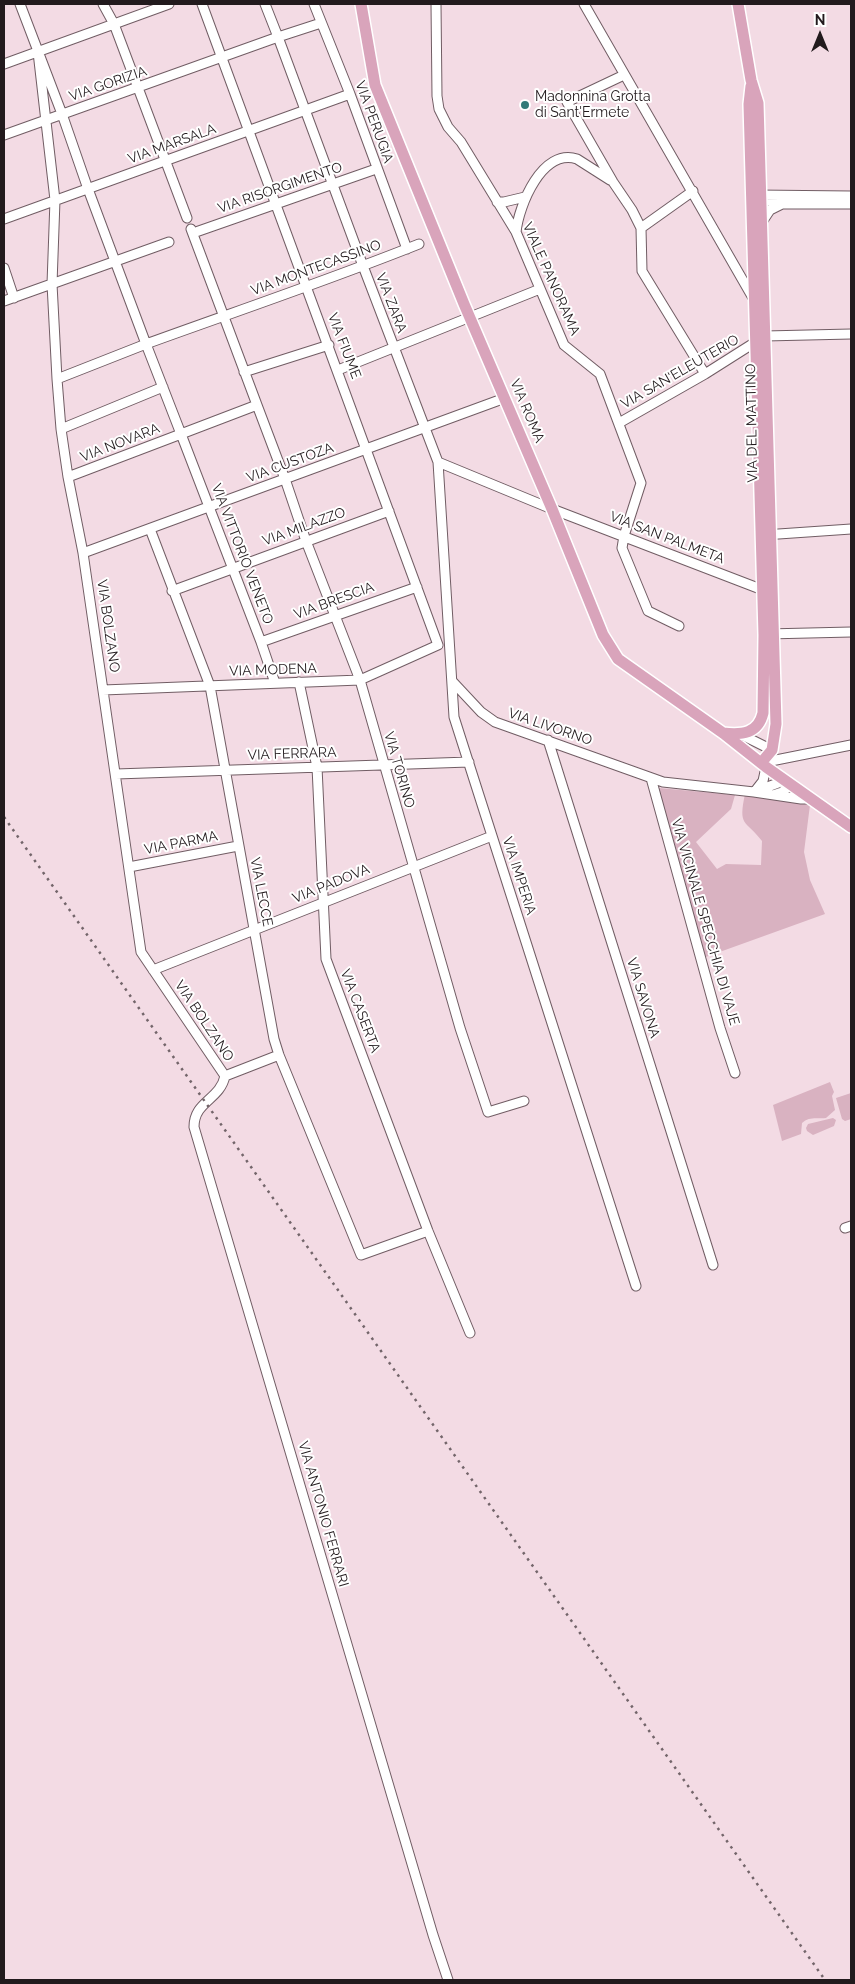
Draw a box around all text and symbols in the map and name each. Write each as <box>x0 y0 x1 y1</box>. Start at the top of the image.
north arrow <box>795 10 845 60</box>
text: N <box>815 12 825 28</box>
street label: VIA GORIZIA <box>67 63 149 105</box>
street label: VIA PERUGIA <box>351 79 397 165</box>
place label: Madonnina Grotta di Sant'Ermete <box>535 89 651 121</box>
marker: Madonnina Grotta di Sant'Ermete <box>519 99 531 111</box>
street label: VIA MARSALA <box>126 120 218 168</box>
street label: VIA RISORGIMENTO <box>216 159 344 217</box>
street label: VIALE PANORAMA <box>519 220 583 338</box>
street label: VIA MONTECASSINO <box>249 237 383 299</box>
street label: VIA ZARA <box>372 271 410 335</box>
street label: VIA FIUME <box>324 311 364 381</box>
street label: VIA SAN'ELEUTERIO <box>618 331 742 413</box>
street label: VIA DEL MATTINO <box>743 363 761 483</box>
street label: VIA ROMA <box>506 377 548 445</box>
street label: VIA NOVARA <box>78 420 162 466</box>
street label: VIA CUSTOZA <box>244 439 336 487</box>
street label: VIA VITTORIO VENETO <box>207 481 277 627</box>
street label: VIA MILAZZO <box>260 504 348 550</box>
street label: VIA SAN PALMETA <box>607 508 727 568</box>
street label: VIA BOLZANO <box>93 578 123 674</box>
street label: VIA BRESCIA <box>292 579 376 623</box>
street label: VIA MODENA <box>229 660 317 680</box>
street label: VIA LIVORNO <box>506 705 594 749</box>
street label: VIA TORINO <box>380 730 418 810</box>
street label: VIA FERRARA <box>247 744 337 764</box>
street label: VIA VICINALE SPECCHIA DI VAJE <box>667 817 743 1027</box>
street label: VIA PARMA <box>143 828 219 858</box>
street label: VIA IMPERIA <box>498 835 540 917</box>
street label: VIA LECCE <box>246 856 276 928</box>
street label: VIA PADOVA <box>290 861 372 907</box>
street label: VIA SAVONA <box>623 956 663 1040</box>
street label: VIA CASERTA <box>336 967 384 1055</box>
street label: VIA BOLZANO <box>171 978 237 1064</box>
street label: VIA ANTONIO FERRARI <box>294 1439 352 1589</box>

